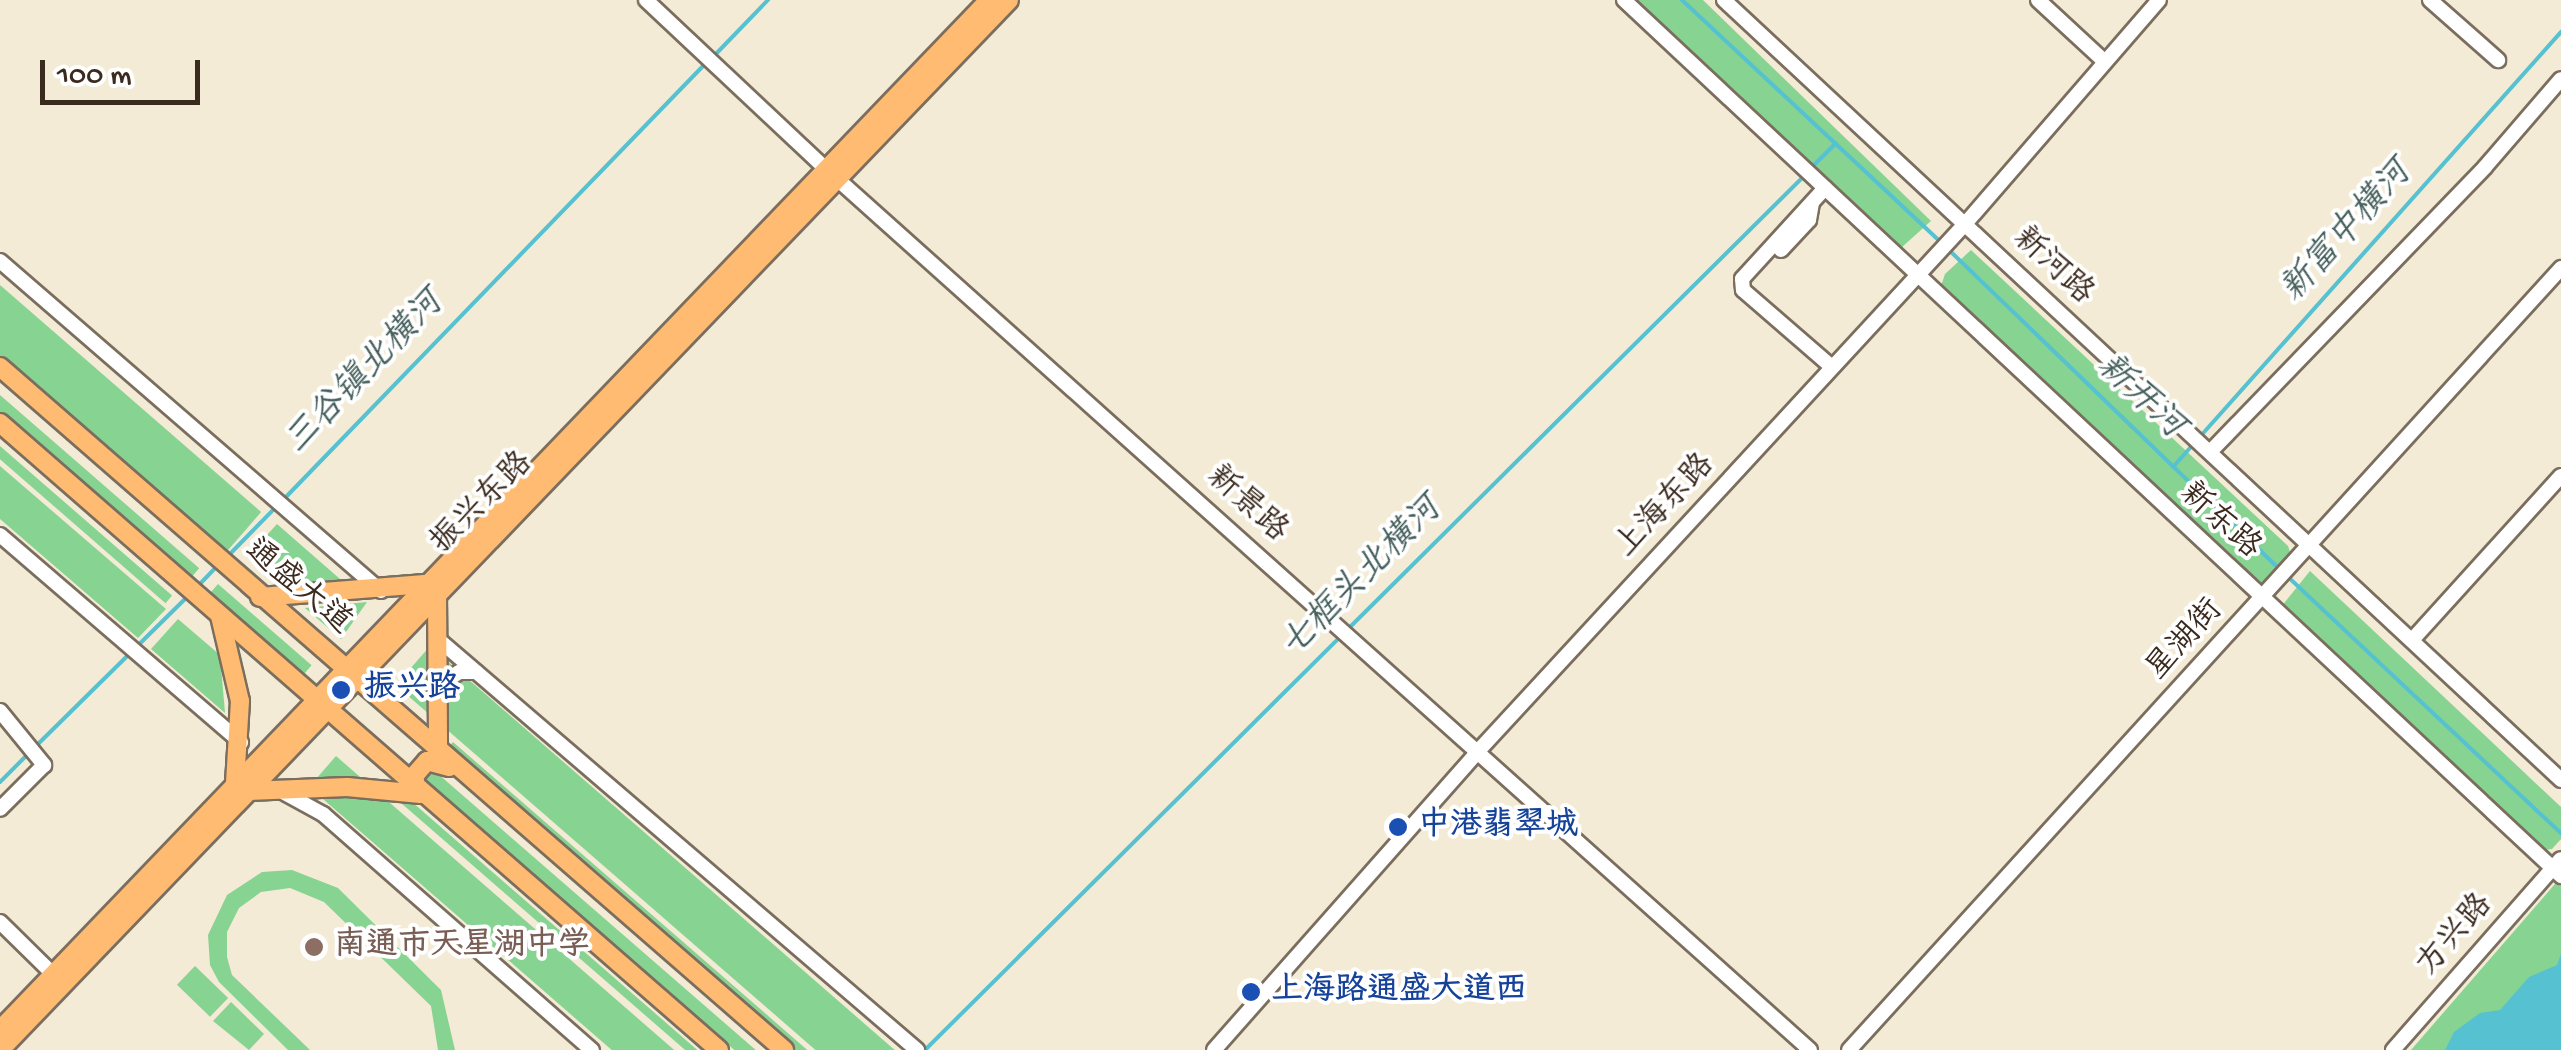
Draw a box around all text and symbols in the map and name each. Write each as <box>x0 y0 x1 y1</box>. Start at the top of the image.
scale bar <box>45 40 205 102</box>
text: 100 m <box>57 60 132 95</box>
water label: 新富中横河 <box>2274 154 2422 312</box>
street label: 新河路 <box>2004 220 2100 314</box>
water label: 三谷镇北横河 <box>278 284 454 464</box>
water label: 新开河 <box>2086 347 2192 449</box>
street label: 振兴东路 <box>424 445 542 563</box>
street label: 上海东路 <box>1608 447 1724 567</box>
street label: 新景路 <box>1197 459 1295 551</box>
street label: 新东路 <box>2170 476 2268 568</box>
water label: 七框头北横河 <box>1274 490 1452 668</box>
street label: 通盛大道 <box>236 532 358 644</box>
street label: 星湖街 <box>2140 592 2232 690</box>
place label: 振兴路 <box>364 671 460 709</box>
marker: 振兴路 <box>328 677 354 703</box>
place label: 中港翡翠城 <box>1418 808 1578 846</box>
marker: 中港翡翠城 <box>1387 816 1409 838</box>
street label: 方兴路 <box>2410 887 2502 985</box>
place label: 南通市天星湖中学 <box>334 928 590 966</box>
marker: 南通市天星湖中学 <box>303 936 325 958</box>
place label: 上海路通盛大道西 <box>1271 973 1527 1011</box>
marker: 上海路通盛大道西 <box>1240 981 1262 1003</box>

